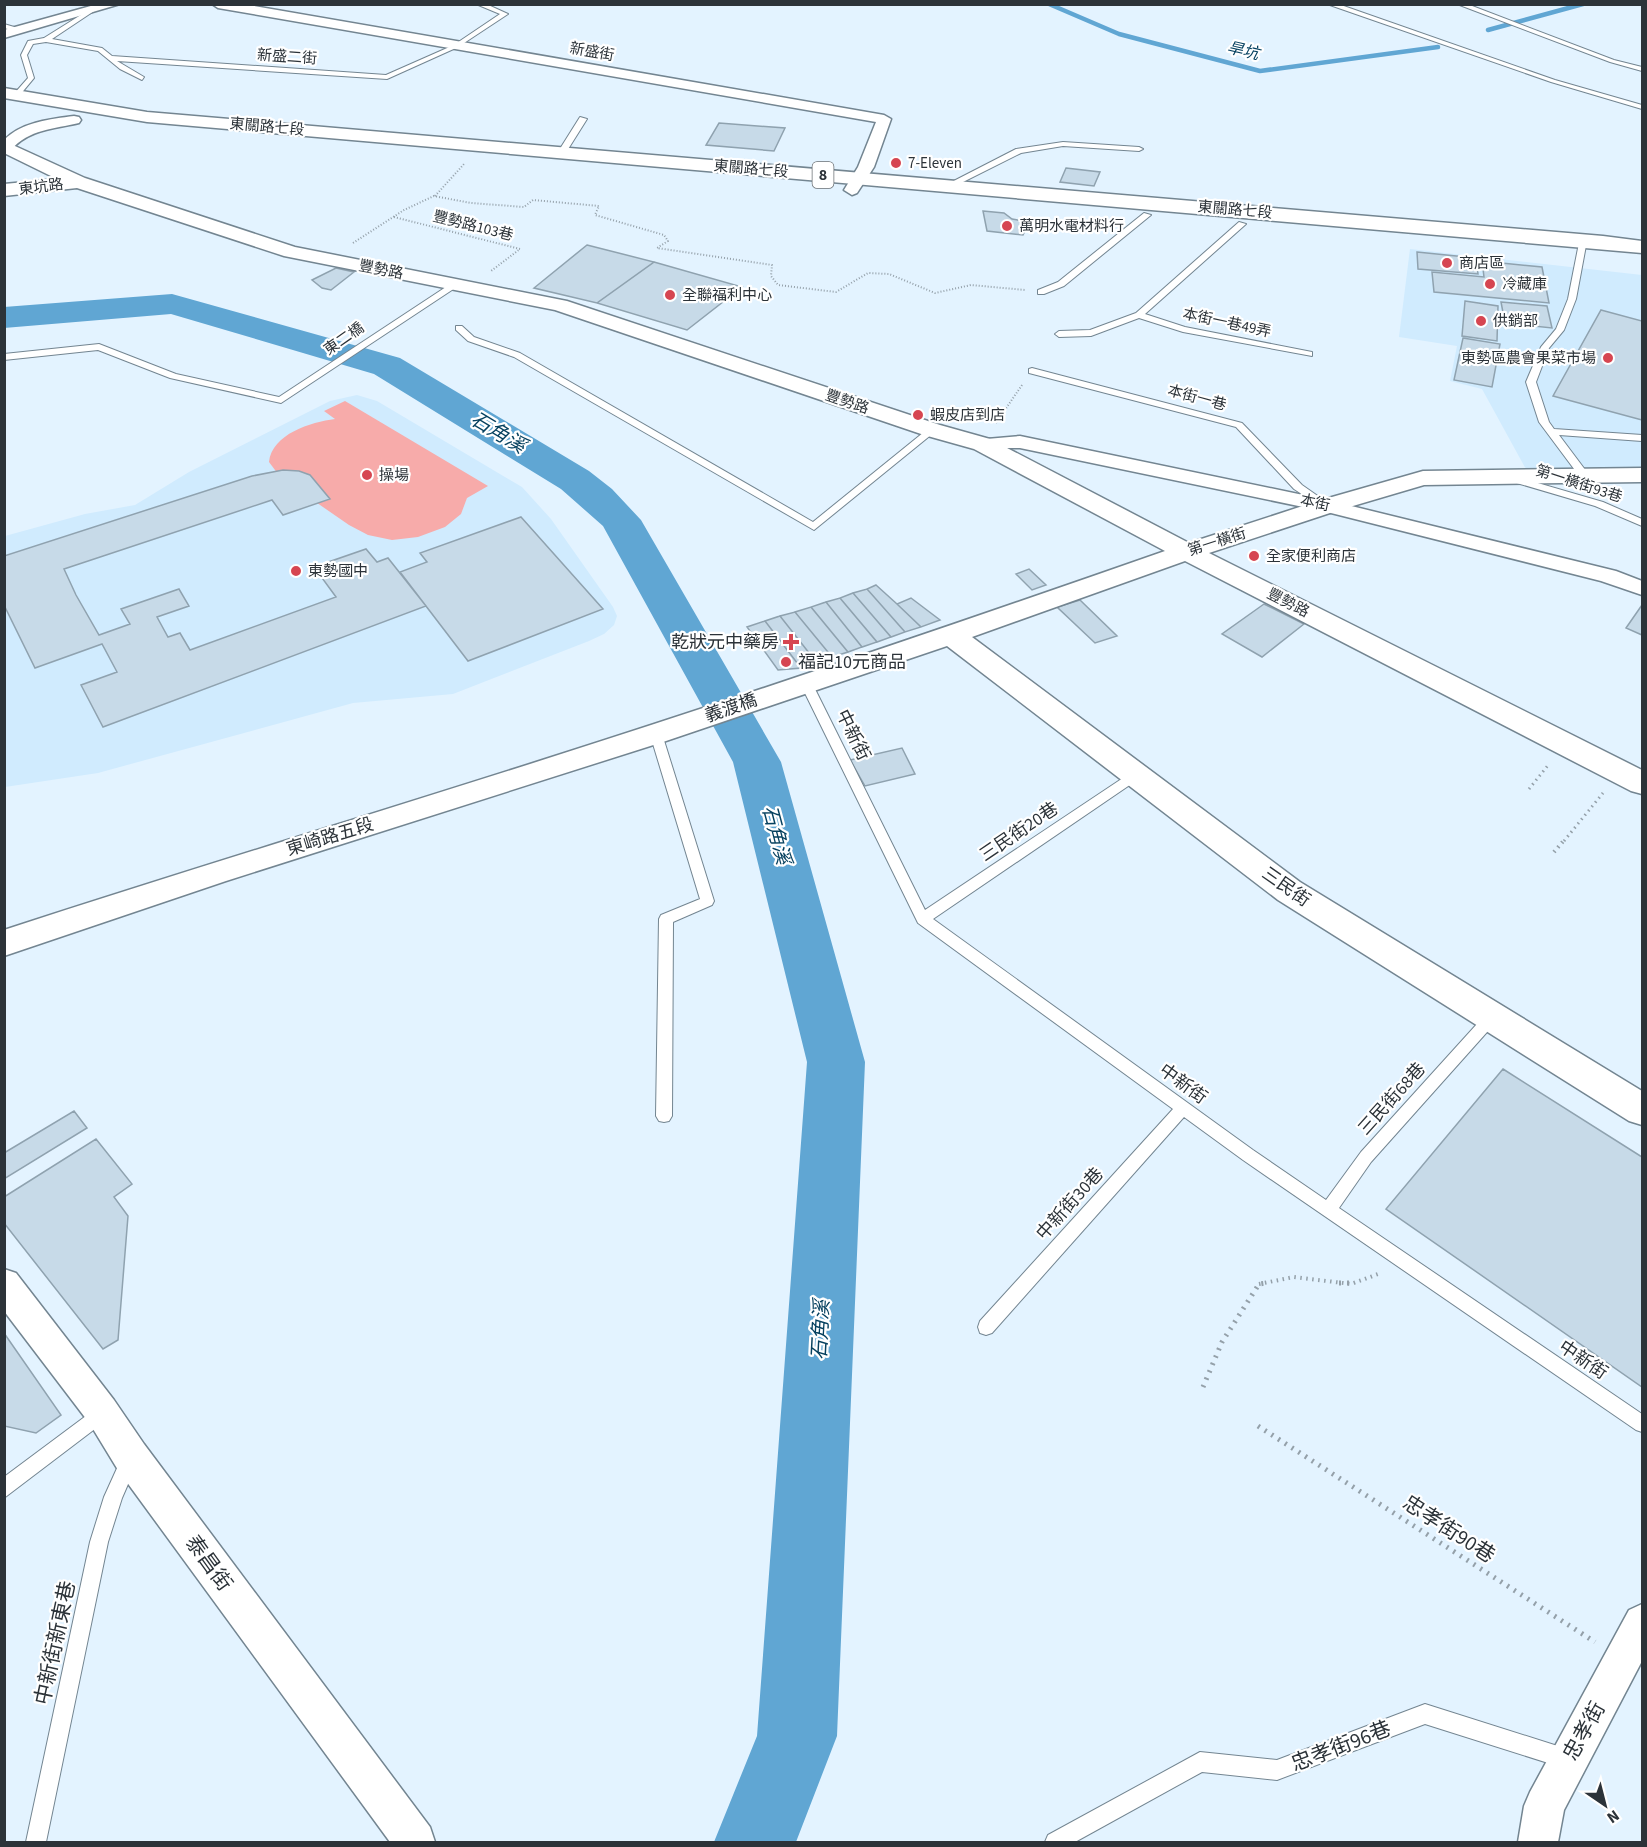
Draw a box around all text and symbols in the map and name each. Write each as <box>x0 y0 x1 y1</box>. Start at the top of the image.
water label: 旱坑 <box>1225 37 1263 66</box>
street label: 新盛街 <box>568 38 616 66</box>
street label: 新盛二街 <box>256 44 318 70</box>
street label: 東關路七段 <box>229 113 305 141</box>
place label: 7-Eleven <box>908 153 962 174</box>
street label: 東關路七段 <box>713 155 789 183</box>
marker: 7-Eleven <box>889 156 903 170</box>
road number: 8 <box>812 162 834 188</box>
street label: 東坑路 <box>17 174 65 200</box>
street label: 東關路七段 <box>1197 196 1273 224</box>
street label: 豐勢路103巷 <box>430 206 516 246</box>
place label: 萬明水電材料行 <box>1019 216 1124 237</box>
marker: 萬明水電材料行 <box>1000 219 1014 233</box>
place label: 商店區 <box>1459 253 1504 274</box>
street label: 豐勢路 <box>357 255 405 285</box>
marker: 商店區 <box>1440 256 1454 270</box>
place label: 冷藏庫 <box>1502 274 1547 295</box>
marker: 冷藏庫 <box>1483 277 1497 291</box>
place label: 全聯福利中心 <box>682 285 772 306</box>
marker: 全聯福利中心 <box>663 288 677 302</box>
street label: 本街一巷49弄 <box>1181 303 1273 343</box>
place label: 供銷部 <box>1493 311 1538 332</box>
marker: 供銷部 <box>1474 314 1488 328</box>
street label: 東二橋 <box>320 317 368 361</box>
place label: 東勢區農會果菜市場 <box>1461 348 1596 369</box>
marker: 東勢區農會果菜市場 <box>1601 351 1615 365</box>
street label: 本街一巷 <box>1165 380 1229 416</box>
street label: 豐勢路 <box>822 385 872 419</box>
place label: 蝦皮店到店 <box>930 405 1005 426</box>
water label: 石角溪 <box>465 406 533 462</box>
marker: 蝦皮店到店 <box>911 408 925 422</box>
street label: 第一橫街93巷 <box>1533 460 1625 508</box>
place label: 操場 <box>379 465 409 486</box>
marker: 操場 <box>360 468 374 482</box>
street label: 本街 <box>1298 490 1332 516</box>
street label: 第一橫街 <box>1185 523 1249 561</box>
place label: 全家便利商店 <box>1266 546 1356 567</box>
marker: 全家便利商店 <box>1247 549 1261 563</box>
place label: 東勢國中 <box>308 561 368 582</box>
marker: 東勢國中 <box>289 564 303 578</box>
street label: 豐勢路 <box>1263 583 1313 623</box>
place label: 乾狀元中藥房 <box>671 630 779 655</box>
marker: 乾狀元中藥房 <box>784 635 798 649</box>
place label: 福記10元商品 <box>798 650 906 675</box>
marker: 福記10元商品 <box>779 655 793 669</box>
street label: 義渡橋 <box>701 687 761 729</box>
street label: 中新街 <box>830 705 876 765</box>
street label: 三民街20巷 <box>975 796 1063 868</box>
water label: 石角溪 <box>755 802 798 870</box>
street label: 東崎路五段 <box>283 812 377 862</box>
street label: 三民街 <box>1257 861 1315 913</box>
street label: 三民街68巷 <box>1353 1057 1431 1141</box>
street label: 中新街 <box>1154 1058 1212 1110</box>
street label: 中新街30巷 <box>1031 1162 1109 1246</box>
water label: 石角溪 <box>805 1296 837 1361</box>
street label: 中新街 <box>1554 1335 1612 1385</box>
street label: 忠孝街90巷 <box>1397 1488 1501 1570</box>
street label: 泰昌街 <box>178 1529 240 1597</box>
street label: 中新街新東巷 <box>27 1578 83 1708</box>
street label: 忠孝街 <box>1556 1696 1612 1766</box>
street label: 忠孝街96巷 <box>1287 1713 1395 1779</box>
north arrow <box>1575 1775 1635 1835</box>
text: N <box>1602 1804 1624 1829</box>

